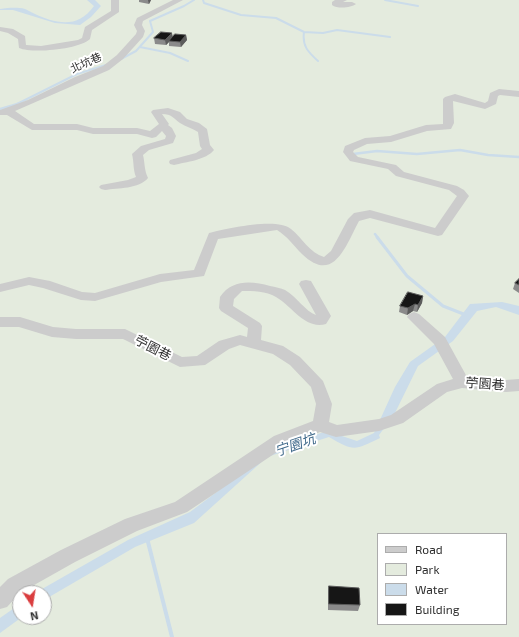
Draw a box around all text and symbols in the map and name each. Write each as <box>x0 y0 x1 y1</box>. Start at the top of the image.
street label: 北坑巷 <box>68 50 104 76</box>
street label: 苧園巷 <box>132 332 174 364</box>
street label: 苧園巷 <box>465 375 505 393</box>
water label: 宁園坑 <box>272 430 318 460</box>
legend <box>377 533 507 625</box>
text: Road <box>415 542 443 556</box>
text: Park <box>415 562 440 576</box>
text: Water <box>415 582 449 596</box>
north arrow <box>12 585 52 625</box>
text: Building <box>415 602 459 616</box>
text: N <box>29 609 40 623</box>

